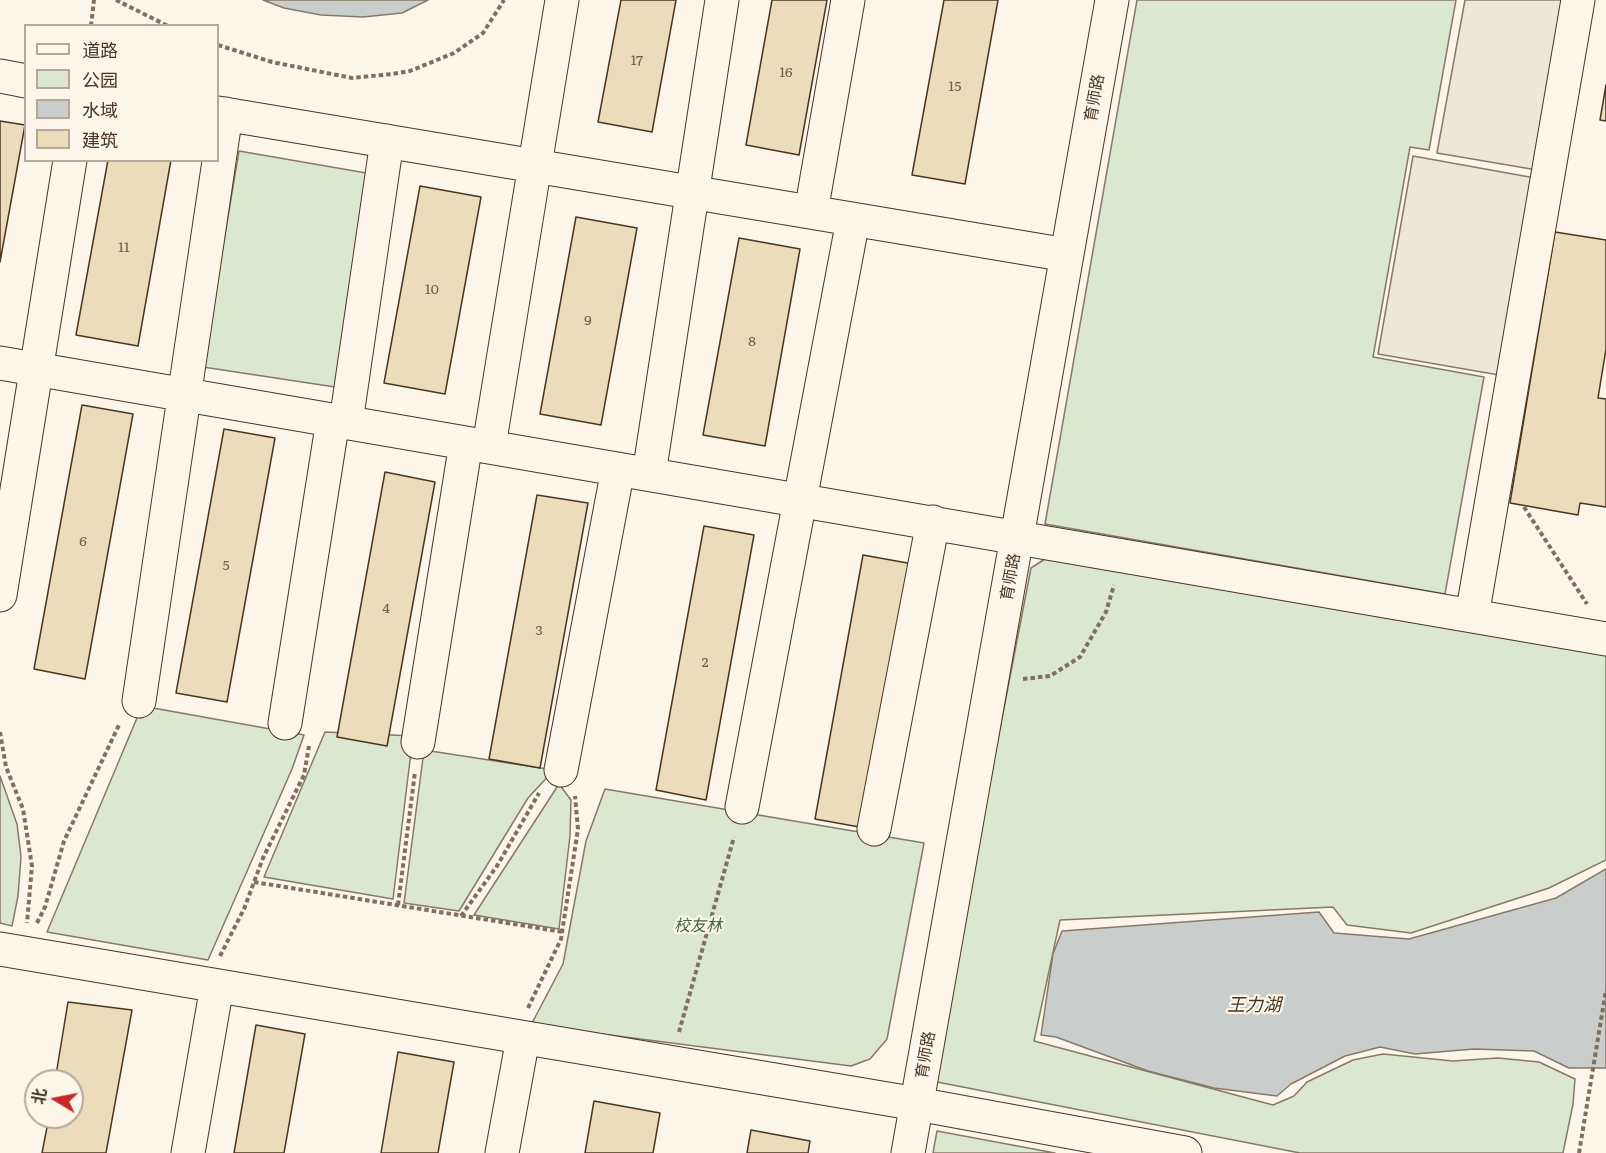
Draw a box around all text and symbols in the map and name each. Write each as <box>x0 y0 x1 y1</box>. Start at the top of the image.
legend <box>24 24 219 162</box>
text: 道路 <box>82 36 118 63</box>
house number: 17 <box>631 53 643 69</box>
house number: 16 <box>779 65 793 81</box>
text: 公园 <box>82 66 118 93</box>
street label: 育师路 <box>1081 73 1109 123</box>
house number: 15 <box>949 79 961 95</box>
text: 水域 <box>82 96 118 123</box>
text: 建筑 <box>82 126 118 153</box>
house number: 11 <box>118 240 130 256</box>
house number: 10 <box>425 282 439 298</box>
house number: 9 <box>584 313 592 329</box>
house number: 8 <box>748 334 756 350</box>
house number: 6 <box>79 534 87 550</box>
street label: 育师路 <box>997 552 1025 602</box>
house number: 5 <box>222 558 230 574</box>
house number: 4 <box>382 601 390 617</box>
house number: 3 <box>535 623 543 639</box>
house number: 2 <box>701 655 709 671</box>
park label: 校友林 <box>674 916 722 936</box>
water label: 王力湖 <box>1227 995 1281 1017</box>
street label: 育师路 <box>912 1030 940 1080</box>
north arrow <box>24 1069 84 1129</box>
text: 北 <box>25 1086 51 1106</box>

